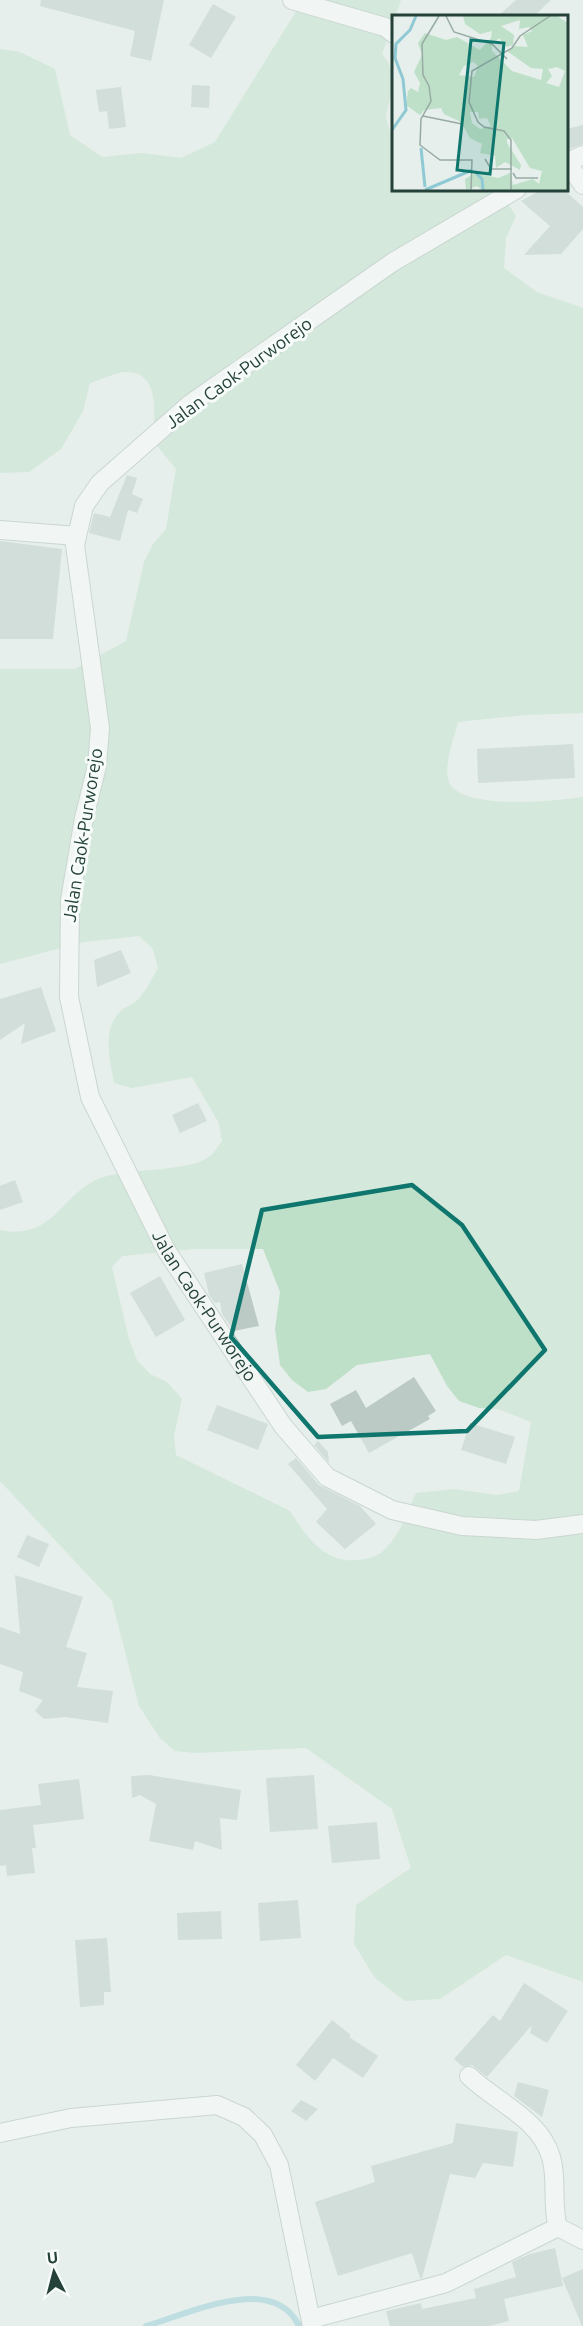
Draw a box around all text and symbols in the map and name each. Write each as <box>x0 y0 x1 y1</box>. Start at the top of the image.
inset map <box>392 15 568 190</box>
street label: Jalan Caok-Purworejo <box>161 312 315 432</box>
street label: Jalan Caok-Purworejo <box>58 747 106 923</box>
street label: Jalan Caok-Purworejo <box>149 1227 261 1385</box>
north arrow <box>24 2242 84 2302</box>
text: U <box>46 2248 59 2267</box>

